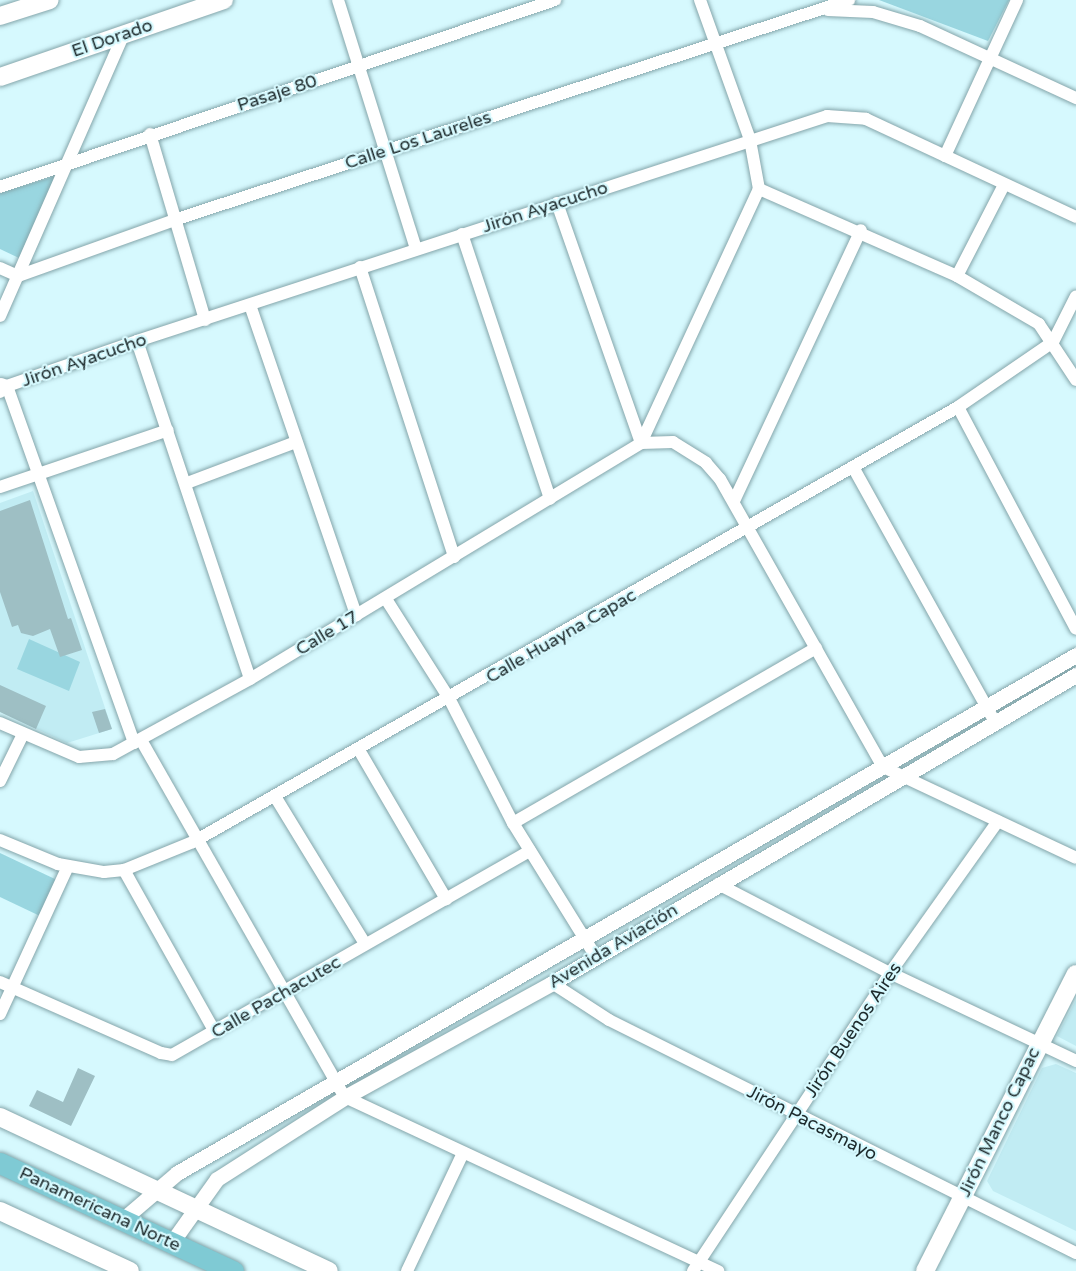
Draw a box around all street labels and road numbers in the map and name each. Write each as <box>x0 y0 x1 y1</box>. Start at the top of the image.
street label: El Dorado <box>69 14 155 62</box>
street label: Pasaje 80 <box>234 70 320 116</box>
street label: Calle Los Laureles <box>342 106 494 174</box>
street label: Jirón Ayacucho <box>480 177 610 237</box>
street label: Jirón Ayacucho <box>19 329 149 391</box>
street label: Calle Huayna Capac <box>482 584 640 688</box>
street label: Calle 17 <box>292 606 362 660</box>
street label: Avenida Aviación <box>544 899 682 993</box>
street label: Calle Pachacutec <box>207 951 345 1043</box>
street label: Jirón Buenos Aires <box>800 958 906 1102</box>
street label: Jirón Manco Capac <box>953 1044 1045 1200</box>
street label: Jirón Pacasmayo <box>743 1081 881 1165</box>
street label: Panamericana Norte <box>16 1162 184 1256</box>

